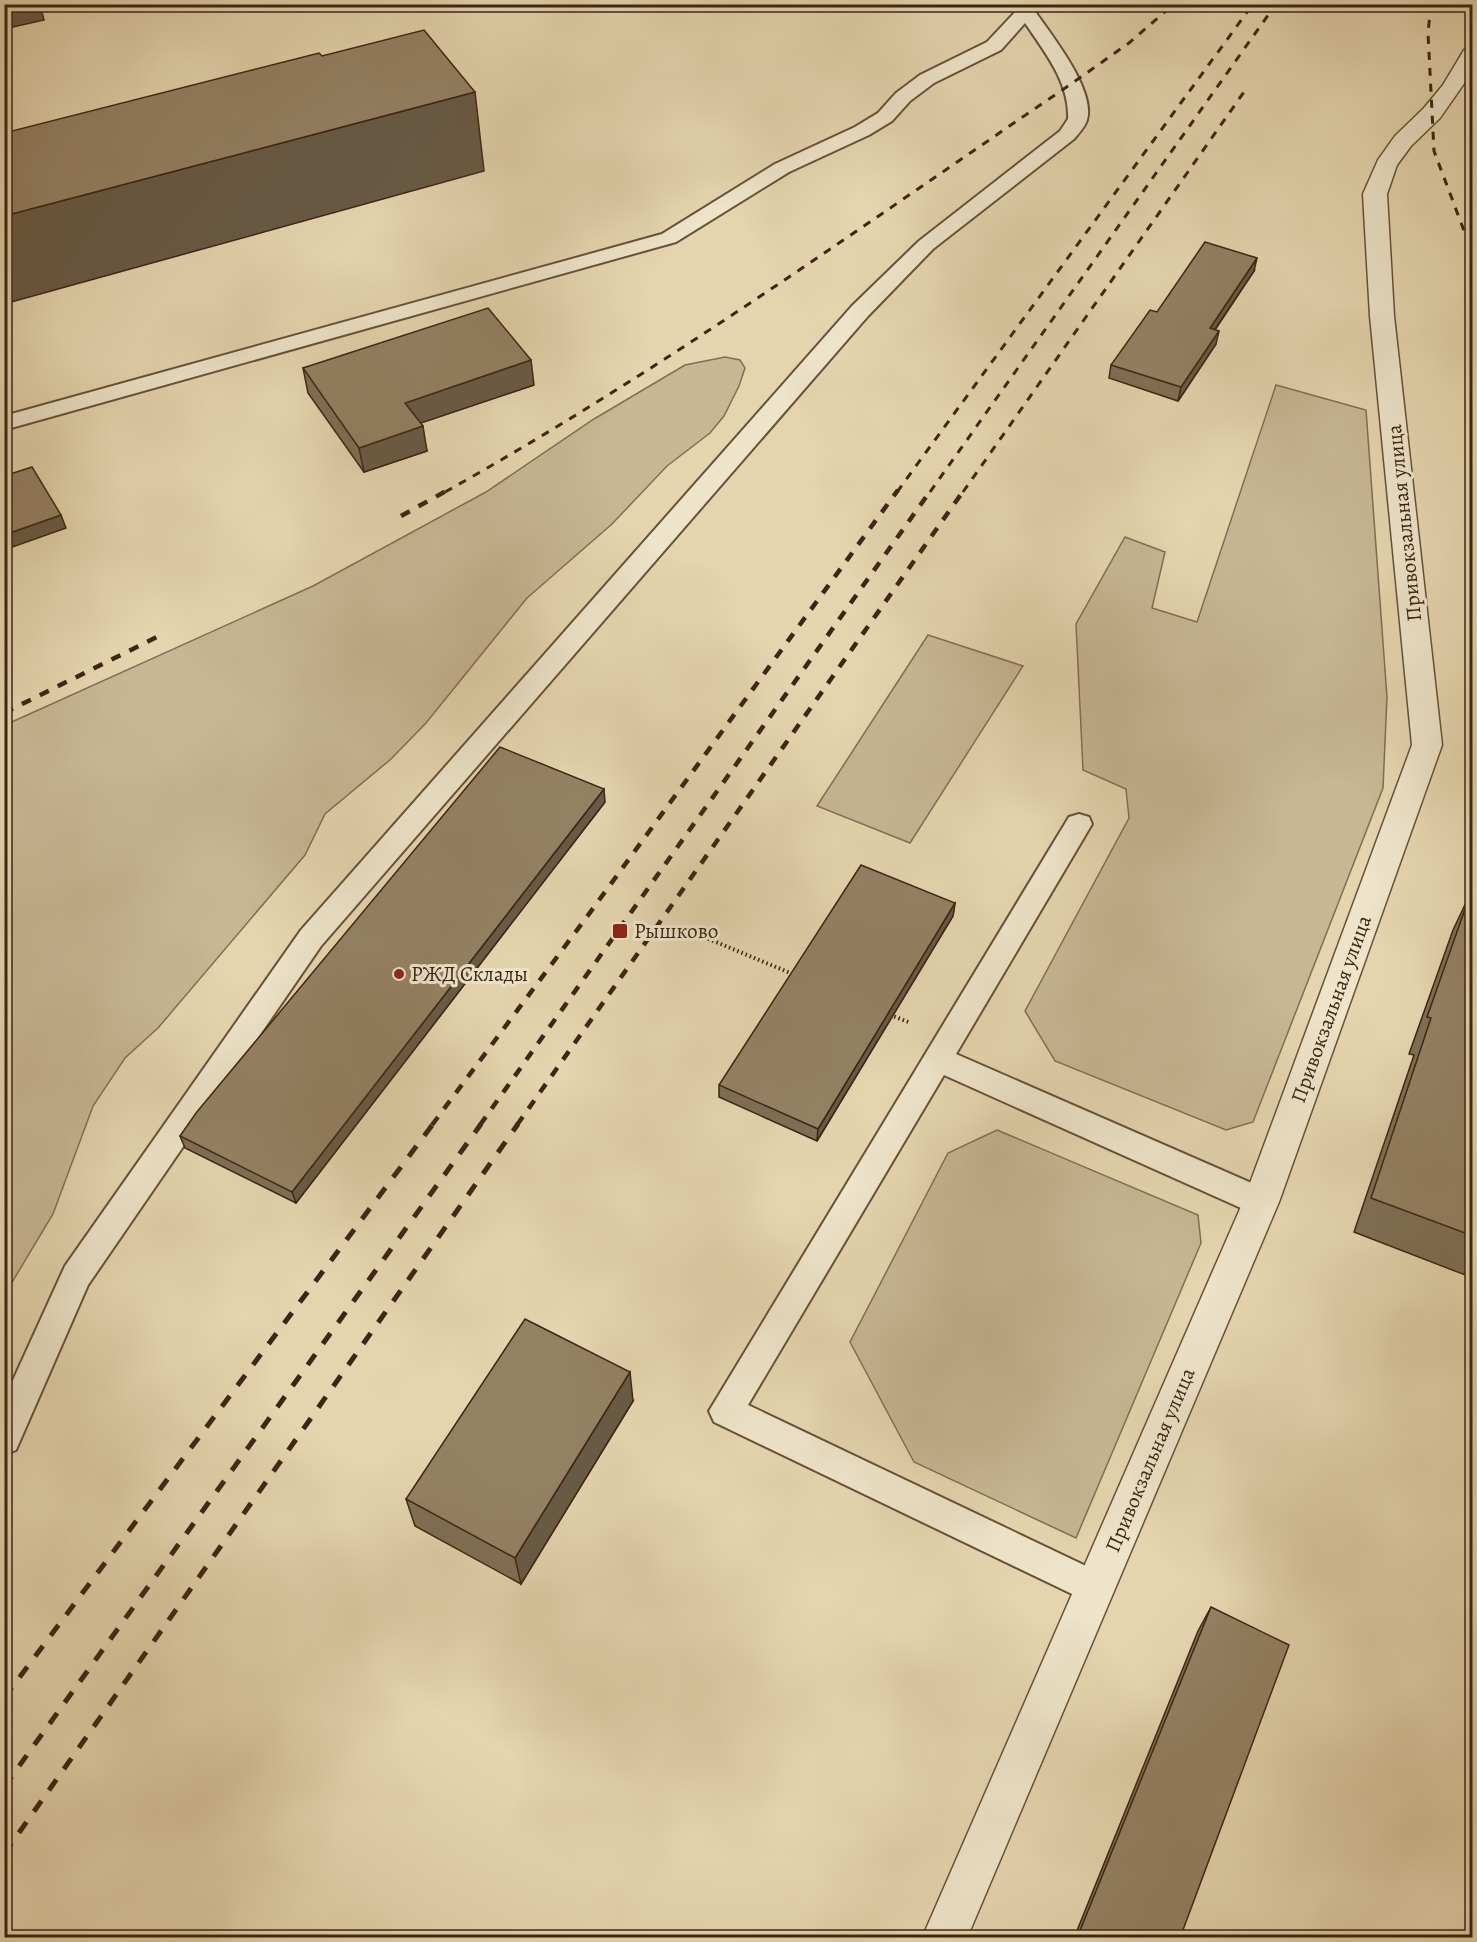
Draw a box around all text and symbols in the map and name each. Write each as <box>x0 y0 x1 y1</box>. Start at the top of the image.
street label: Привокзальная улица <box>1380 423 1428 623</box>
street label: Привокзальная улица <box>1284 911 1378 1107</box>
place label: Рышково <box>634 917 718 945</box>
marker: Рышково <box>611 922 629 940</box>
place label: РЖД Склады <box>411 960 528 988</box>
marker: РЖД Склады <box>392 967 406 981</box>
street label: Привокзальная улица <box>1098 1363 1202 1557</box>

